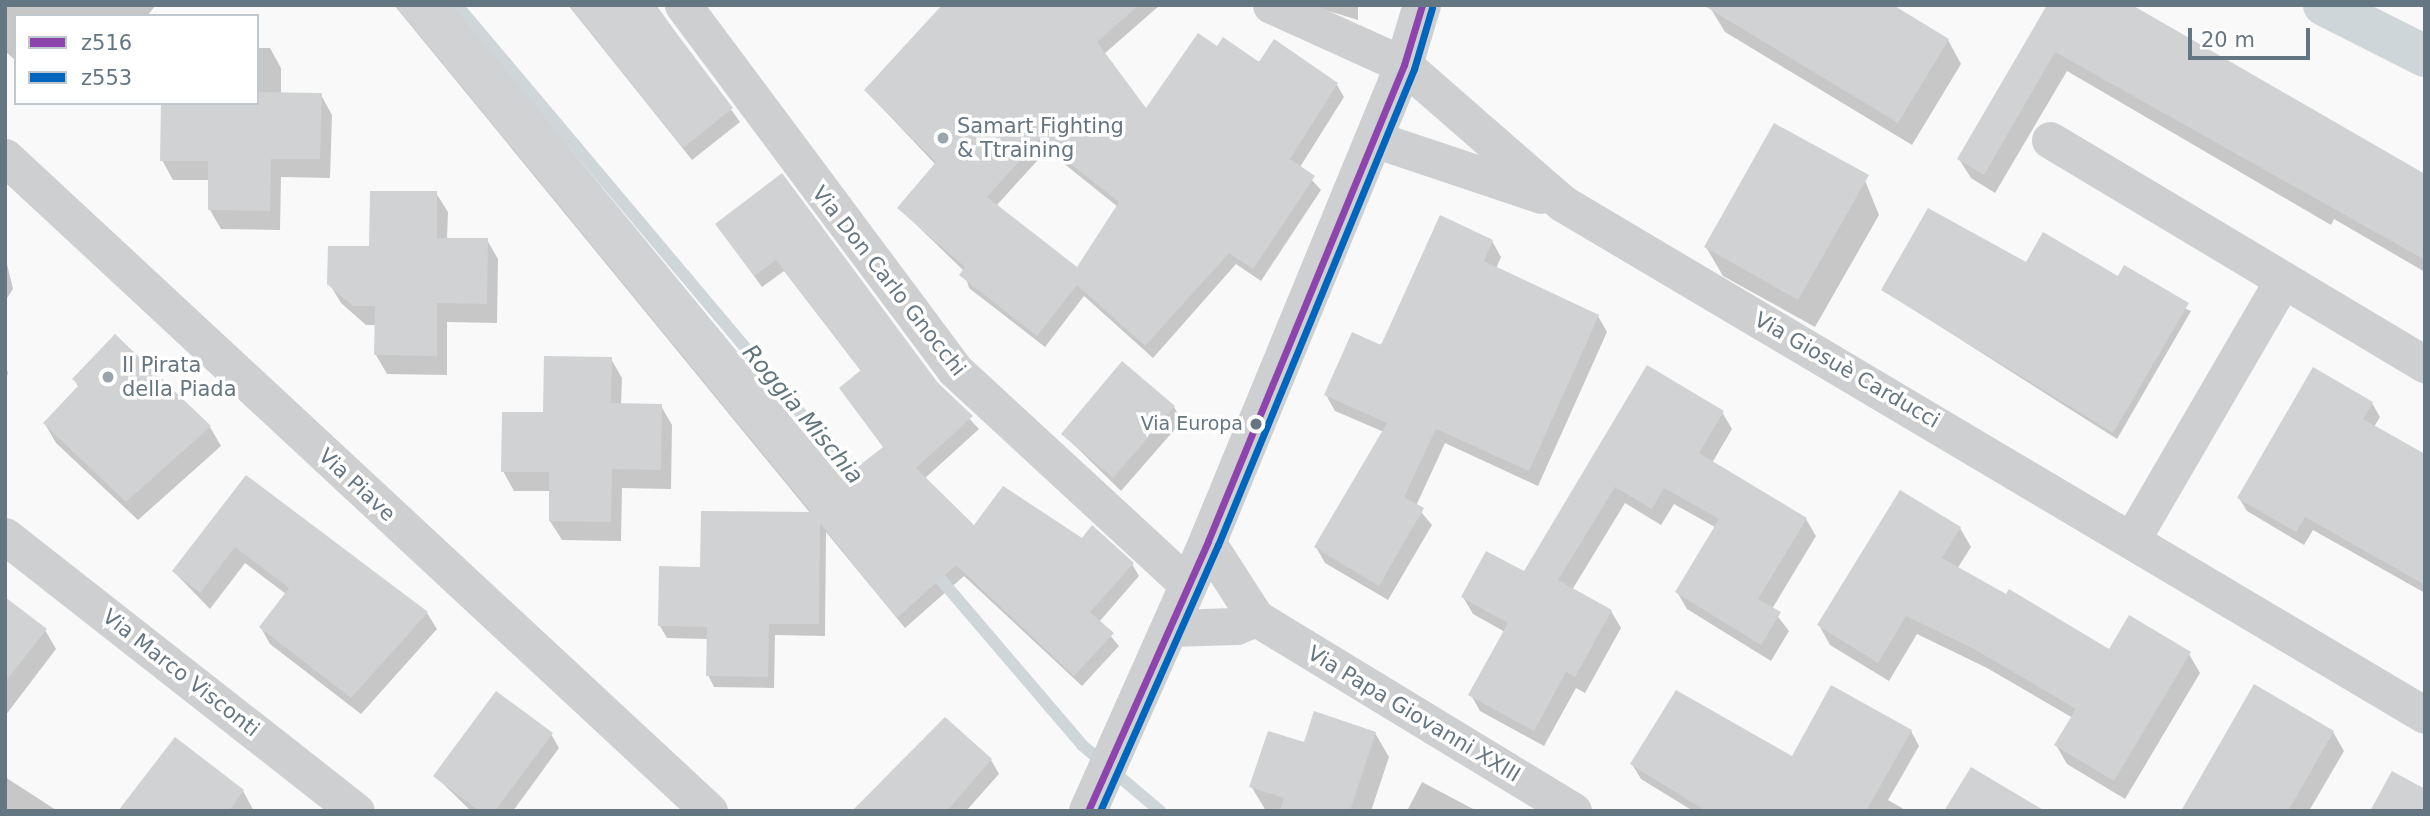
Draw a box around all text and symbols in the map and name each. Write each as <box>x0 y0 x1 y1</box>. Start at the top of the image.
legend <box>14 14 259 105</box>
scale bar <box>2192 14 2314 58</box>
text: 20 m <box>2201 28 2255 52</box>
text: z516 <box>81 31 132 55</box>
text: z553 <box>81 66 132 90</box>
place label: Samart Fighting & Ttraining <box>957 113 1124 163</box>
marker: Samart Fighting & Ttraining <box>935 130 951 146</box>
street label: Via Don Carlo Gnocchi <box>807 181 971 381</box>
street label: Via Giosuè Carducci <box>1750 307 1944 433</box>
water label: Roggia Mischia <box>737 339 869 489</box>
place label: Il Pirata della Piada <box>122 352 237 402</box>
marker: Il Pirata della Piada <box>100 369 116 385</box>
place label: Via Europa <box>1141 413 1243 435</box>
marker: Via Europa <box>1249 417 1263 431</box>
street label: Via Piave <box>313 443 401 527</box>
street label: Via Marco Visconti <box>98 604 264 742</box>
street label: Via Papa Giovanni XXIII <box>1303 640 1525 788</box>

